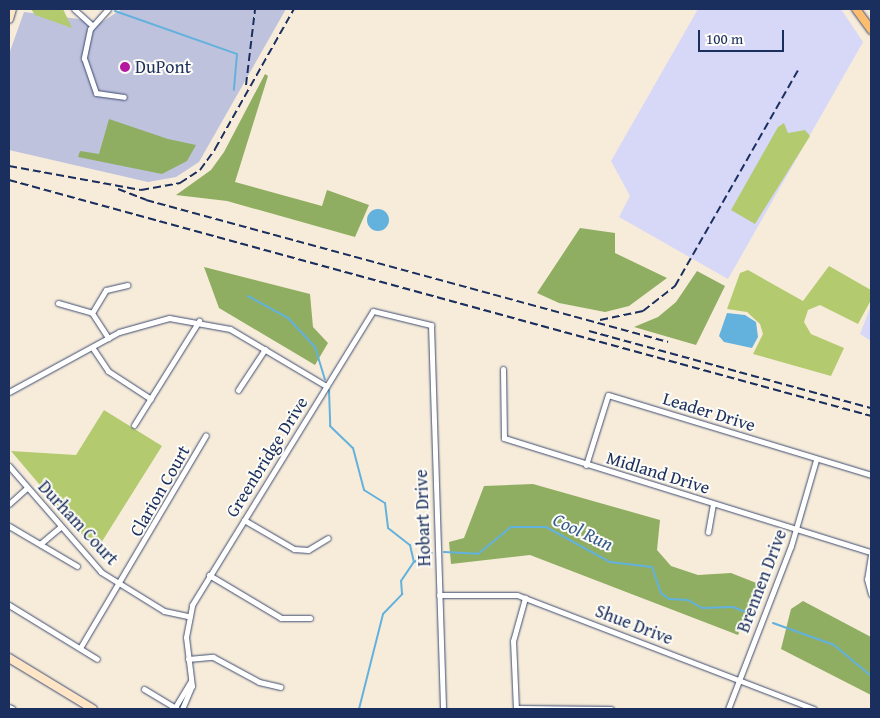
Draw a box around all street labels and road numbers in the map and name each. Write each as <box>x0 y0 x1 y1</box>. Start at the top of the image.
street label: Leader Drive <box>660 388 758 436</box>
street label: Greenbridge Drive <box>221 393 313 521</box>
street label: Clarion Court <box>125 442 195 540</box>
street label: Midland Drive <box>604 447 712 499</box>
street label: Hobart Drive <box>411 469 435 567</box>
street label: Durham Court <box>33 476 123 570</box>
street label: Brennen Drive <box>732 526 792 636</box>
street label: Shue Drive <box>592 600 676 650</box>

